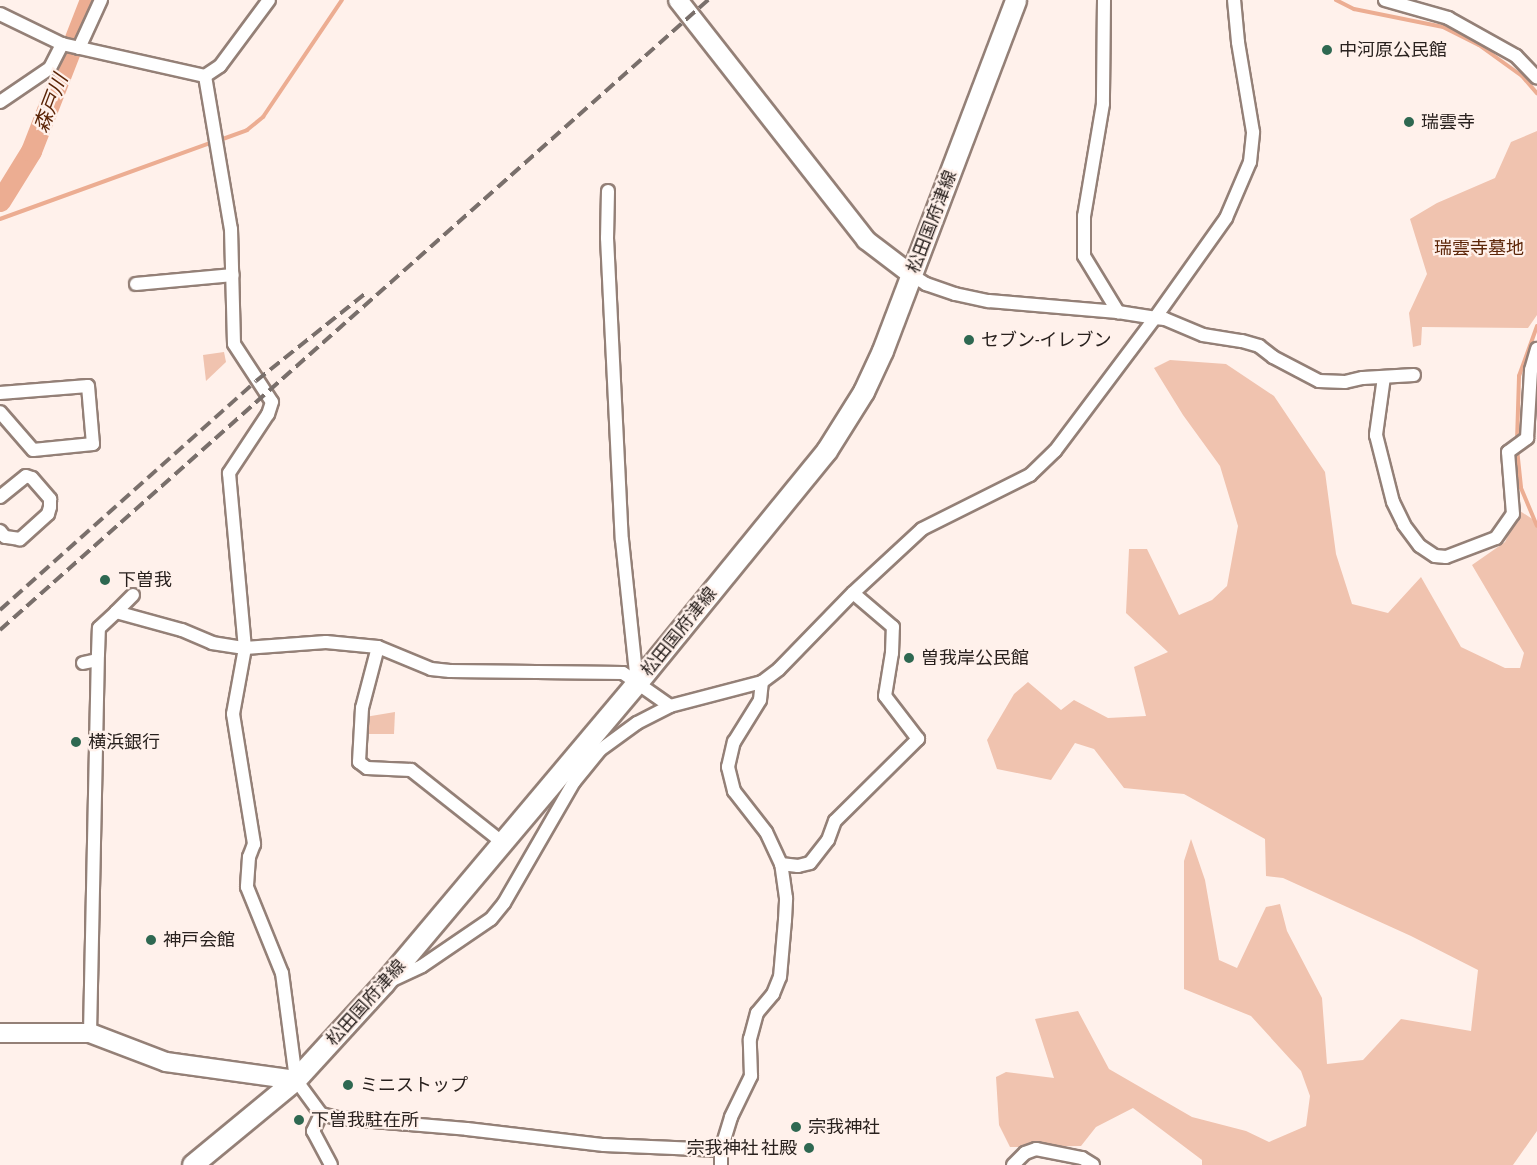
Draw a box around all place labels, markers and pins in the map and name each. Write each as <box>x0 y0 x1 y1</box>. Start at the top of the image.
place label: 中河原公民館 <box>1339 39 1447 61</box>
marker: 中河原公民館 <box>1320 43 1334 57</box>
place label: 瑞雲寺 <box>1421 111 1475 133</box>
marker: 瑞雲寺 <box>1402 115 1416 129</box>
place label: セブン-イレブン <box>981 329 1111 351</box>
marker: セブン-イレブン <box>962 333 976 347</box>
place label: 下曽我 <box>118 569 172 591</box>
marker: 下曽我 <box>96 571 114 589</box>
place label: 曽我岸公民館 <box>921 647 1029 669</box>
marker: 曽我岸公民館 <box>902 651 916 665</box>
place label: 横浜銀行 <box>88 731 160 753</box>
marker: 横浜銀行 <box>69 735 83 749</box>
place label: 神戸会館 <box>163 929 235 951</box>
marker: 神戸会館 <box>144 933 158 947</box>
place label: ミニストップ <box>360 1074 468 1096</box>
marker: ミニストップ <box>341 1078 355 1092</box>
place label: 下曽我駐在所 <box>311 1109 419 1131</box>
marker: 下曽我駐在所 <box>292 1113 306 1127</box>
place label: 宗我神社 <box>808 1116 880 1138</box>
marker: 宗我神社 <box>789 1120 803 1134</box>
place label: 宗我神社 社殿 <box>687 1137 797 1159</box>
marker: 宗我神社 社殿 <box>802 1141 816 1155</box>

